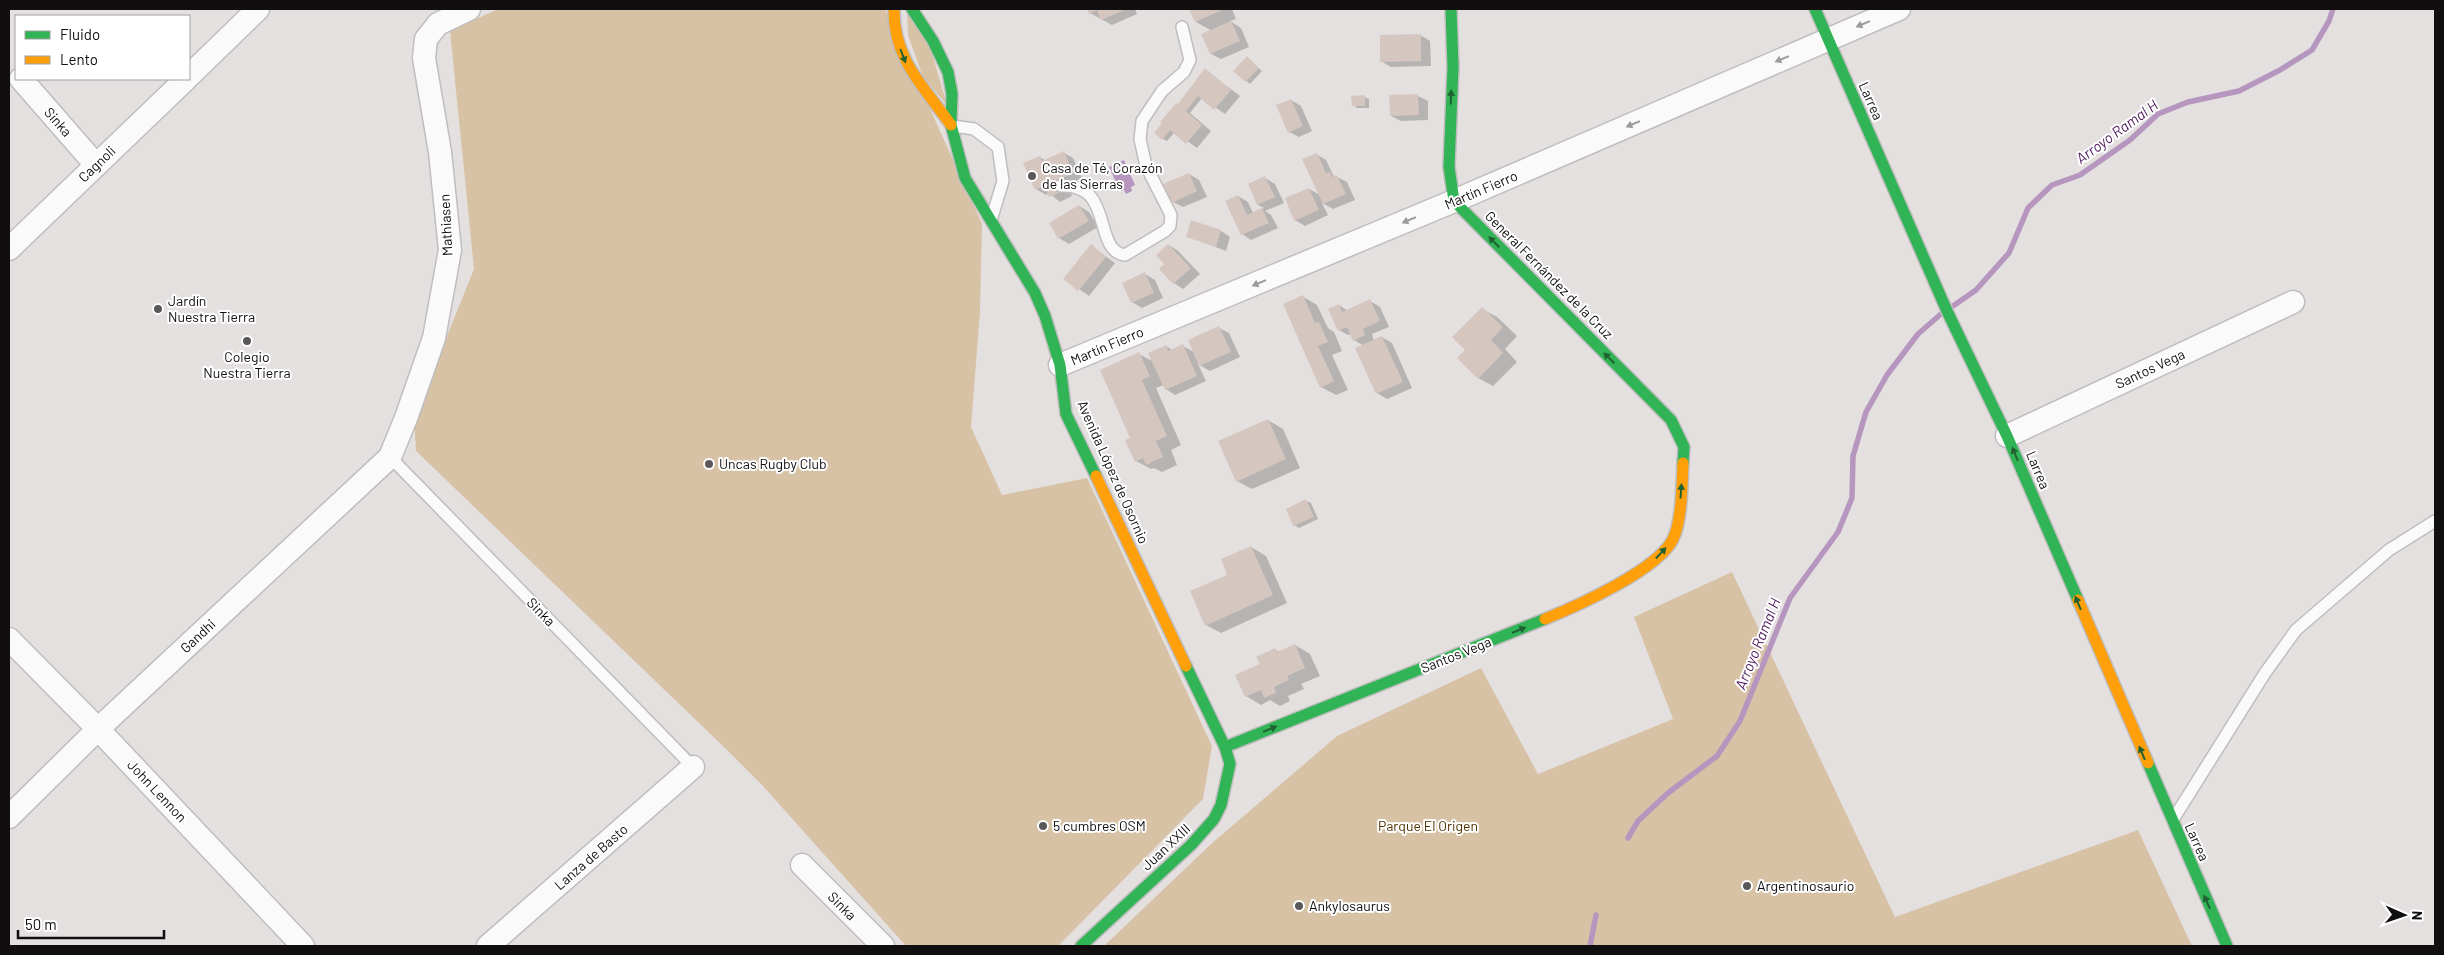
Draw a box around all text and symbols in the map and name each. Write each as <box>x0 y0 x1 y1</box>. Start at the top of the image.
legend <box>15 15 190 80</box>
one-way arrow <box>1856 21 1870 29</box>
text: Fluido <box>60 25 100 43</box>
one-way arrow <box>899 49 907 64</box>
text: Lento <box>60 50 98 68</box>
one-way arrow <box>1775 56 1789 64</box>
street label: Larrea <box>1856 79 1887 122</box>
one-way arrow <box>1448 88 1456 104</box>
water label: Arroyo Ramal H <box>2072 95 2161 167</box>
street label: Sinka <box>41 104 76 140</box>
one-way arrow <box>1626 120 1640 128</box>
street label: Cagnoli <box>75 142 119 185</box>
place label: Casa de Té, Corazón de las Sierras <box>1042 159 1162 192</box>
street label: Martín Fierro <box>1442 167 1520 213</box>
marker: Casa de Té, Corazón de las Sierras <box>1026 170 1038 182</box>
street label: Mathiasen <box>435 194 456 257</box>
street label: General Fernández de la Cruz <box>1482 207 1617 342</box>
one-way arrow <box>1401 216 1416 224</box>
one-way arrow <box>1489 236 1501 248</box>
one-way arrow <box>1252 279 1266 287</box>
place label: Jardín Nuestra Tierra <box>168 292 255 325</box>
marker: Jardín Nuestra Tierra <box>152 303 164 315</box>
street label: Martín Fierro <box>1068 323 1146 369</box>
marker: Colegio Nuestra Tierra <box>241 335 253 347</box>
street label: Santos Vega <box>2112 345 2187 392</box>
place label: Colegio Nuestra Tierra <box>203 348 291 381</box>
one-way arrow <box>1603 352 1615 364</box>
street label: Avenida López de Osornio <box>1074 397 1153 546</box>
one-way arrow <box>2010 447 2018 461</box>
street label: Larrea <box>2023 448 2054 491</box>
place label: Uncas Rugby Club <box>719 455 827 472</box>
marker: Uncas Rugby Club <box>703 458 715 470</box>
one-way arrow <box>1677 483 1685 499</box>
one-way arrow <box>1655 548 1667 560</box>
street label: Sinka <box>524 594 559 630</box>
water label: Arroyo Ramal H <box>1731 595 1784 692</box>
one-way arrow <box>2074 596 2082 610</box>
street label: Gandhi <box>177 615 219 656</box>
one-way arrow <box>1512 625 1526 633</box>
street label: Santos Vega <box>1418 633 1494 676</box>
one-way arrow <box>1263 724 1277 732</box>
one-way arrow <box>2138 746 2146 760</box>
street label: John Lennon <box>124 756 191 825</box>
place label: 5 cumbres OSM <box>1053 817 1146 834</box>
park label: Parque El Origen <box>1378 817 1478 834</box>
street label: Lanza de Basto <box>550 820 631 893</box>
marker: 5 cumbres OSM <box>1037 820 1049 832</box>
street label: Juan XXIII <box>1138 820 1194 873</box>
street label: Larrea <box>2182 820 2213 863</box>
place label: Argentinosaurio <box>1757 877 1854 894</box>
marker: Argentinosaurio <box>1741 880 1753 892</box>
street label: Sinka <box>825 888 860 923</box>
north arrow <box>2379 890 2429 940</box>
one-way arrow <box>2203 895 2211 909</box>
place label: Ankylosaurus <box>1309 897 1390 914</box>
marker: Ankylosaurus <box>1293 900 1305 912</box>
scale bar <box>18 908 164 940</box>
text: N <box>2409 911 2426 920</box>
text: 50 m <box>25 915 57 933</box>

